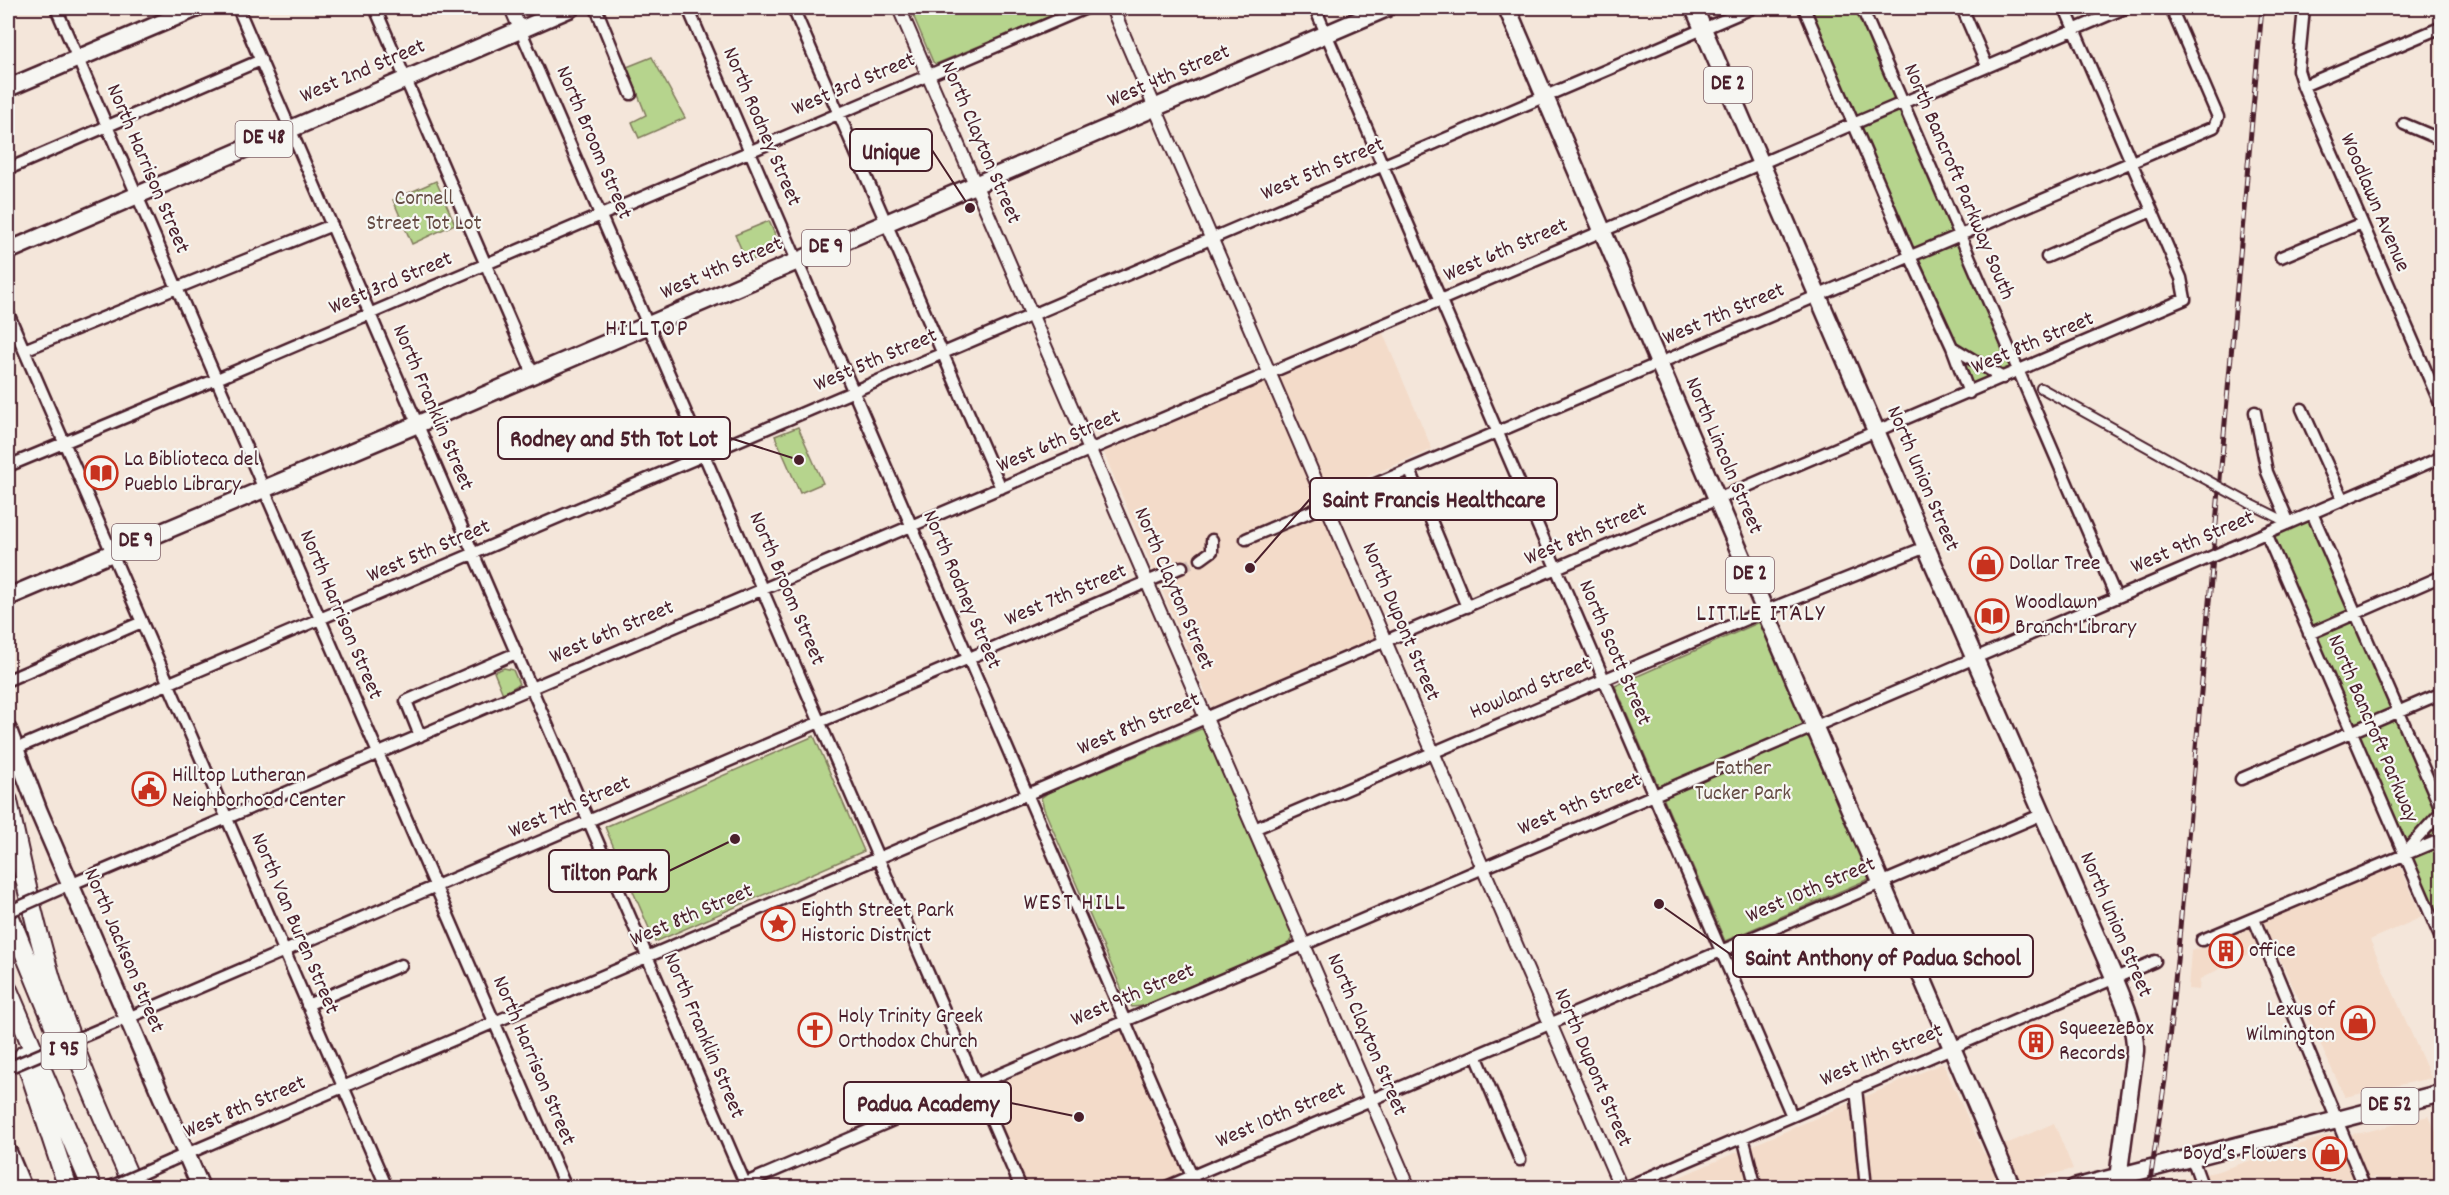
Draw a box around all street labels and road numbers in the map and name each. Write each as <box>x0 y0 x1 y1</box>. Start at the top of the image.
street label: West 2nd Street <box>296 32 430 112</box>
street label: West 4th Street <box>1103 37 1235 117</box>
street label: North Rodney Street <box>713 43 809 211</box>
street label: West 3rd Street <box>787 45 921 125</box>
street label: North Clayton Street <box>932 57 1028 229</box>
street label: North Bancroft Parkway South <box>1894 59 2022 305</box>
street label: North Broom Street <box>547 62 639 224</box>
road number: DE 2 <box>1704 67 1752 103</box>
street label: North Harrison Street <box>97 79 197 259</box>
road number: DE 48 <box>236 121 292 157</box>
street label: Woodlawn Avenue <box>2331 129 2417 277</box>
street label: West 5th Street <box>1256 130 1390 210</box>
street label: West 6th Street <box>1439 211 1573 291</box>
street label: West 4th Street <box>656 229 788 309</box>
road number: DE 9 <box>802 230 850 266</box>
street label: West 3rd Street <box>324 244 458 324</box>
street label: West 7th Street <box>1658 275 1790 355</box>
street label: West 8th Street <box>1967 304 2099 384</box>
street label: North Franklin Street <box>383 320 481 496</box>
street label: West 5th Street <box>809 321 943 401</box>
street label: North Lincoln Street <box>1676 373 1770 539</box>
street label: North Union Street <box>1877 401 1967 557</box>
street label: West 6th Street <box>992 402 1126 482</box>
street label: West 8th Street <box>1520 495 1652 575</box>
street label: North Clayton Street <box>1125 503 1221 675</box>
street label: West 9th Street <box>2126 503 2260 583</box>
street label: North Rodney Street <box>913 506 1009 674</box>
street label: North Broom Street <box>740 508 832 670</box>
street label: West 5th Street <box>362 512 496 592</box>
road number: DE 9 <box>112 524 160 560</box>
street label: North Harrison Street <box>290 525 390 705</box>
street label: North Dupont Street <box>1353 538 1447 706</box>
street label: West 7th Street <box>1000 556 1132 636</box>
road number: DE 2 <box>1726 557 1774 593</box>
street label: North Scott Street <box>1569 576 1659 730</box>
street label: West 6th Street <box>545 593 679 673</box>
street label: North Bancroft Parkway <box>2318 630 2426 829</box>
street label: Howland Street <box>1465 649 1597 729</box>
street label: West 8th Street <box>1073 685 1205 765</box>
street label: West 9th Street <box>1513 765 1647 845</box>
street label: West 7th Street <box>504 768 636 848</box>
street label: North Van Buren Street <box>242 828 346 1020</box>
street label: North Union Street <box>2070 847 2160 1003</box>
street label: West 10th Street <box>1741 850 1881 932</box>
street label: North Jackson Street <box>74 864 172 1038</box>
street label: West 8th Street <box>626 876 758 956</box>
street label: North Franklin Street <box>654 948 752 1124</box>
street label: North Clayton Street <box>1318 949 1414 1121</box>
street label: West 9th Street <box>1066 956 1200 1036</box>
street label: North Harrison Street <box>483 971 583 1151</box>
street label: North Dupont Street <box>1545 984 1639 1152</box>
street label: West 11th Street <box>1816 1016 1948 1096</box>
road number: I 95 <box>42 1033 86 1069</box>
street label: West 8th Street <box>179 1068 311 1148</box>
street label: West 10th Street <box>1211 1075 1351 1157</box>
road number: DE 52 <box>2362 1088 2418 1124</box>

